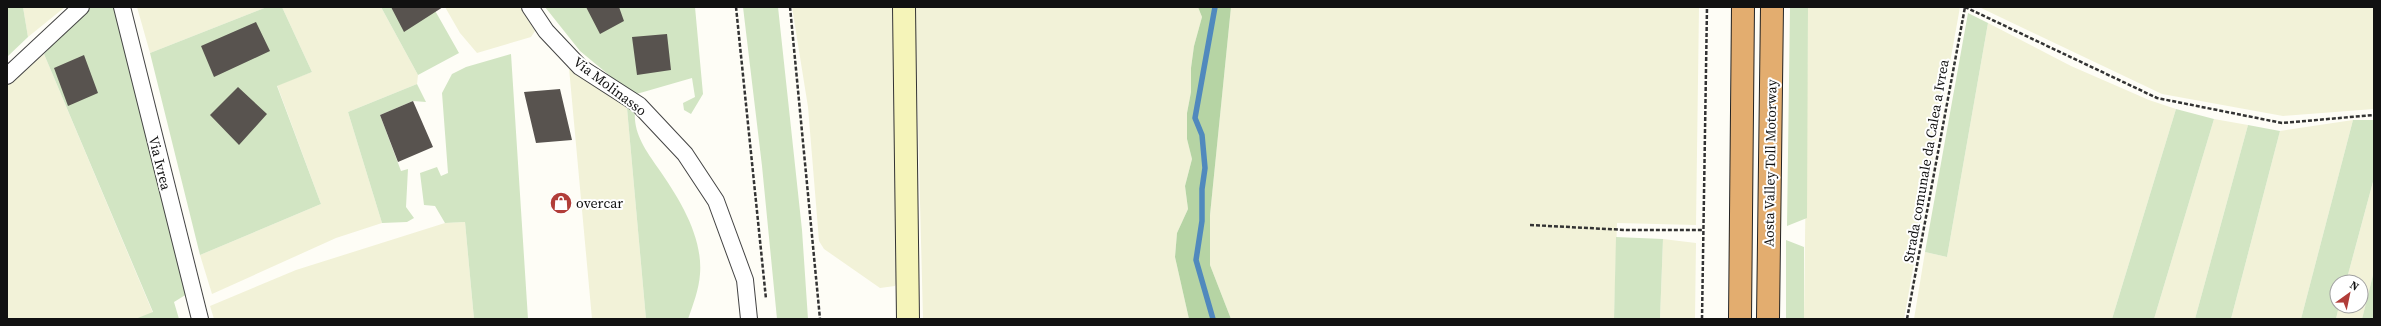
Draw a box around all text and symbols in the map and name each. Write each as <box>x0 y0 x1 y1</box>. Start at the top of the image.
street label: Via Molinasso <box>569 52 651 120</box>
street label: Strada comunale da Calea a Ivrea <box>1898 57 1954 264</box>
street label: Aosta Valley Toll Motorway <box>1759 78 1781 247</box>
street label: Via Ivrea <box>144 134 177 193</box>
shop icon: overcar <box>548 190 574 216</box>
place label: overcar <box>576 193 623 213</box>
north arrow <box>2329 274 2369 314</box>
text: N <box>2347 278 2362 295</box>

